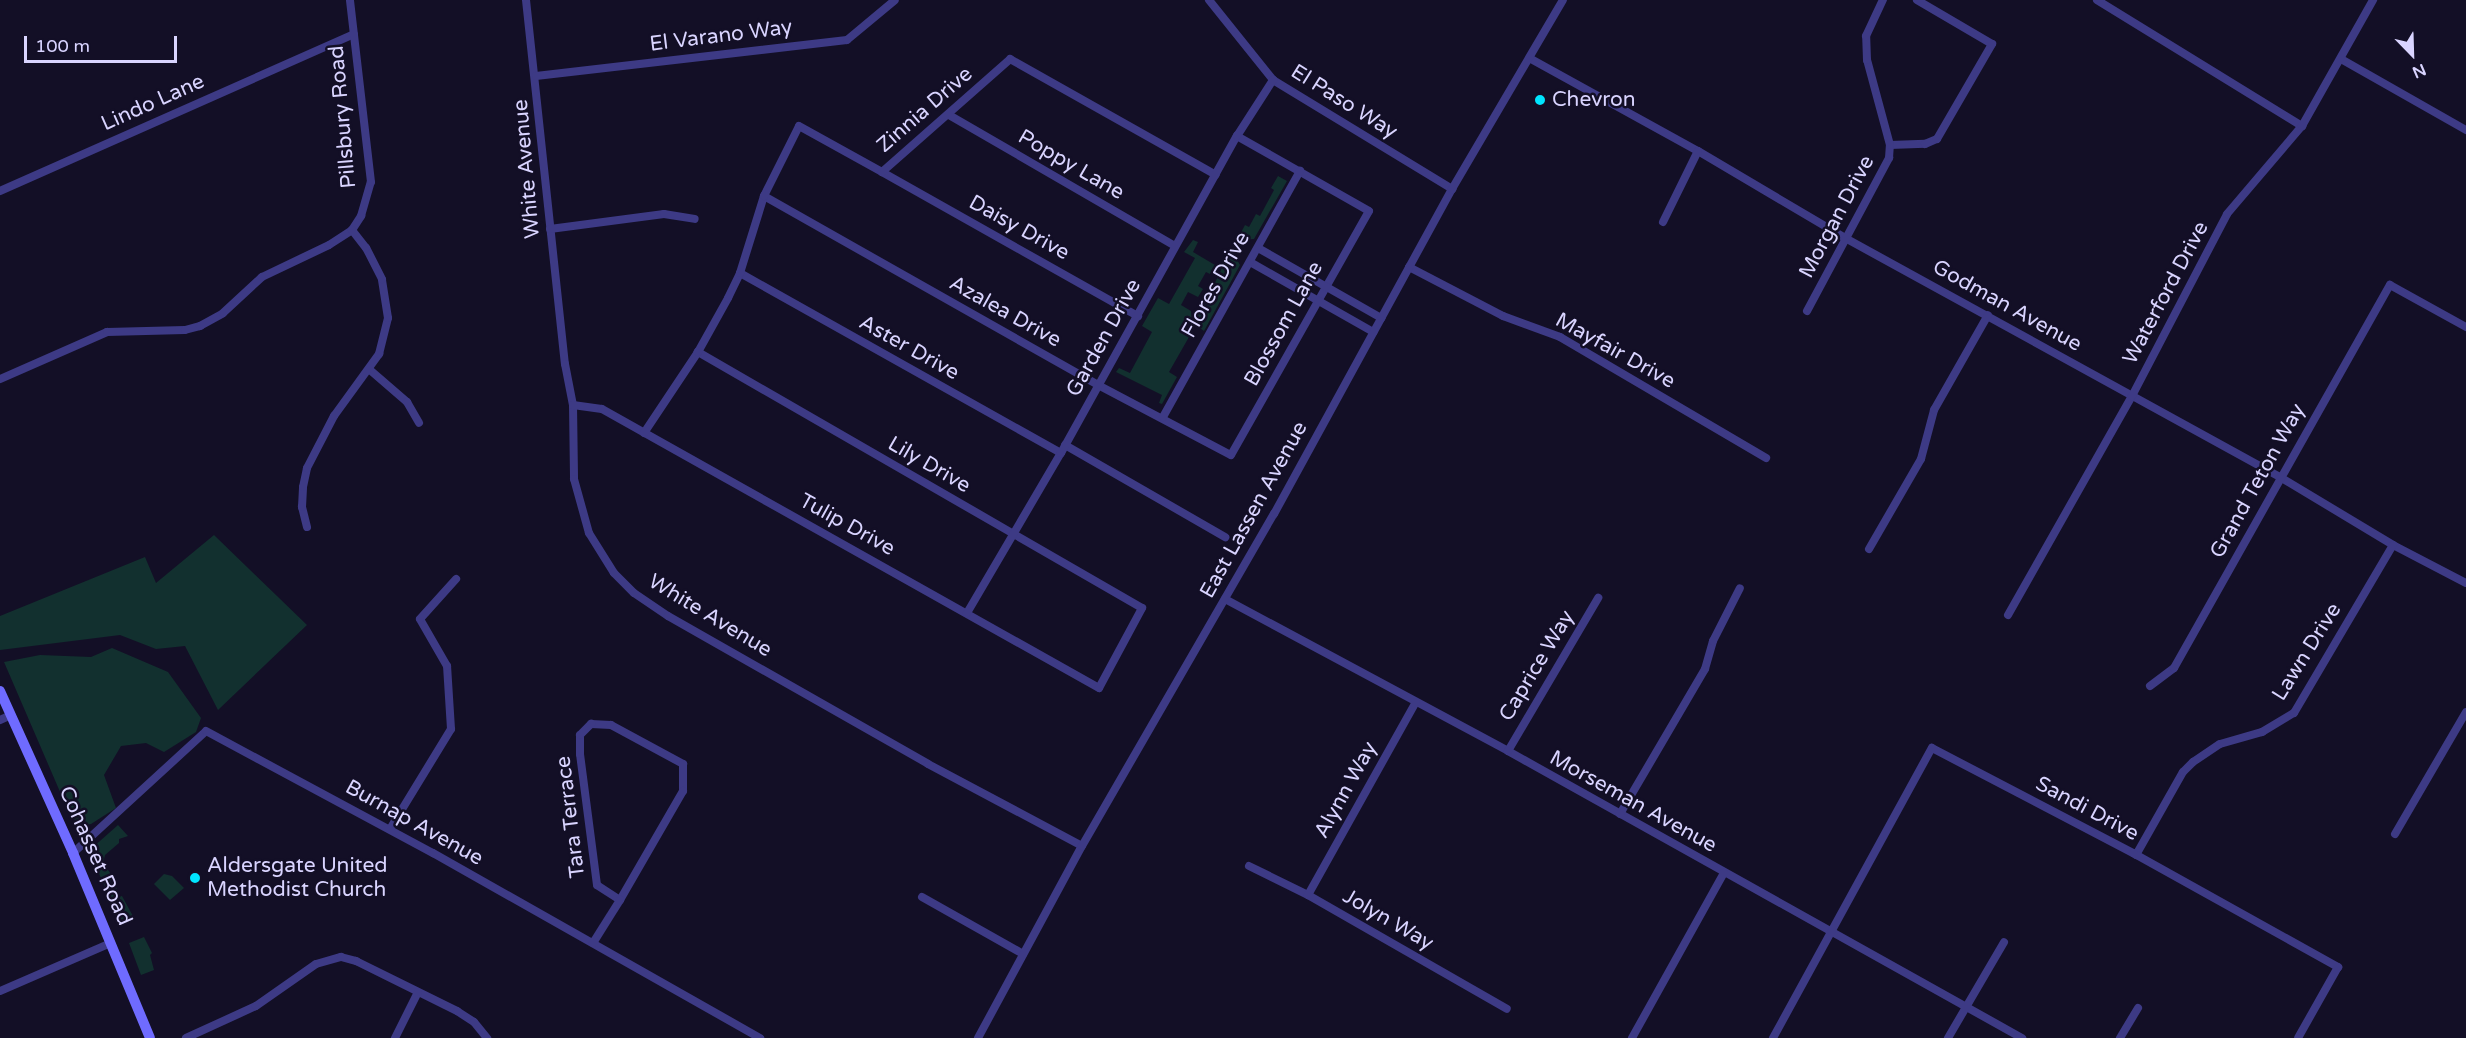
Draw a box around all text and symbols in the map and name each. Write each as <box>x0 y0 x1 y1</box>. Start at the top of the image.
street label: El Varano Way <box>648 15 794 57</box>
scale bar <box>27 24 180 62</box>
north arrow <box>2382 24 2442 84</box>
text: 100 m <box>35 35 90 57</box>
street label: Pillsbury Road <box>324 45 362 189</box>
street label: El Paso Way <box>1286 59 1402 145</box>
text: N <box>2409 59 2429 82</box>
street label: Zinnia Drive <box>872 62 978 158</box>
street label: Lindo Lane <box>98 69 208 137</box>
place label: Chevron <box>1552 87 1636 113</box>
marker: Chevron <box>1533 93 1547 107</box>
street label: White Avenue <box>508 98 546 240</box>
street label: Poppy Lane <box>1013 125 1129 205</box>
street label: Morgan Drive <box>1794 151 1880 283</box>
street label: Daisy Drive <box>964 190 1074 266</box>
street label: Waterford Drive <box>2118 217 2214 369</box>
street label: Flores Drive <box>1176 228 1256 342</box>
street label: Godman Avenue <box>1928 255 2086 357</box>
street label: Blossom Lane <box>1239 257 1329 391</box>
street label: Azalea Drive <box>945 271 1065 353</box>
street label: Garden Drive <box>1061 275 1147 401</box>
street label: Mayfair Drive <box>1551 308 1679 394</box>
street label: Aster Drive <box>855 310 963 386</box>
street label: Grand Teton Way <box>2205 399 2311 563</box>
street label: East Lassen Avenue <box>1195 417 1313 603</box>
street label: Lily Drive <box>883 431 975 499</box>
street label: Tulip Drive <box>795 488 899 562</box>
street label: White Avenue <box>644 569 776 663</box>
street label: Lawn Drive <box>2267 599 2347 705</box>
street label: Caprice Way <box>1494 606 1580 726</box>
street label: Alynn Way <box>1309 737 1383 843</box>
street label: Morseman Avenue <box>1545 746 1721 858</box>
street label: Tara Terrace <box>551 755 591 879</box>
street label: Sandi Drive <box>2031 771 2143 847</box>
street label: Burnap Avenue <box>341 775 487 871</box>
street label: Cohasset Road <box>53 782 137 930</box>
place label: Aldersgate United Methodist Church <box>207 853 388 903</box>
marker: Aldersgate United Methodist Church <box>188 871 202 885</box>
street label: Jolyn Way <box>1338 884 1438 956</box>

